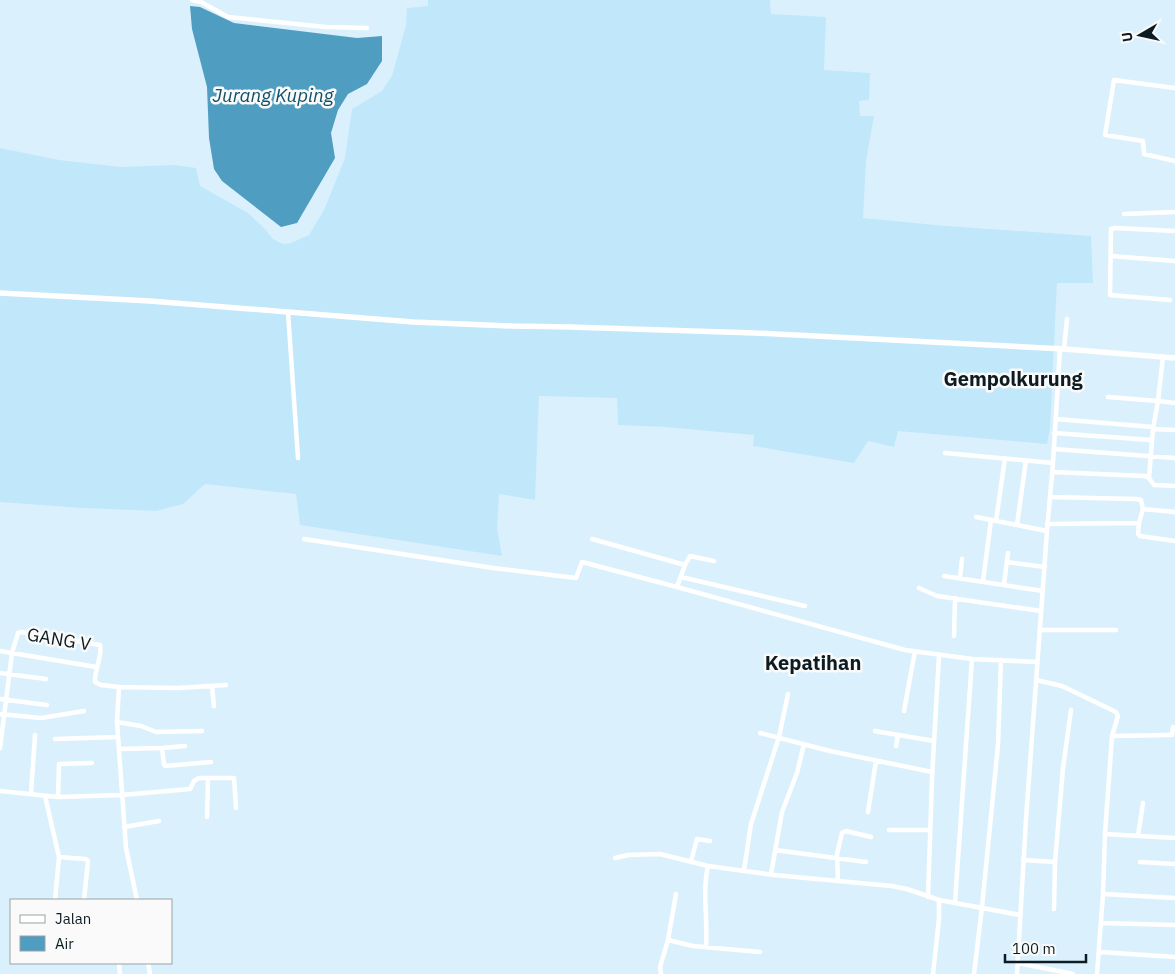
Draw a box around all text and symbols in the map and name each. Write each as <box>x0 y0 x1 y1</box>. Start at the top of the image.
north arrow <box>1115 10 1165 60</box>
text: U <box>1118 31 1137 43</box>
water label: Jurang Kuping <box>213 83 335 107</box>
district label: Gempolkurung <box>943 365 1084 392</box>
street label: GANG V <box>25 623 93 655</box>
district label: Kepatihan <box>765 649 861 676</box>
legend <box>10 899 172 964</box>
text: Jalan <box>55 909 91 928</box>
scale bar <box>1005 932 1086 964</box>
text: Air <box>55 934 74 953</box>
text: 100 m <box>1012 939 1056 958</box>

